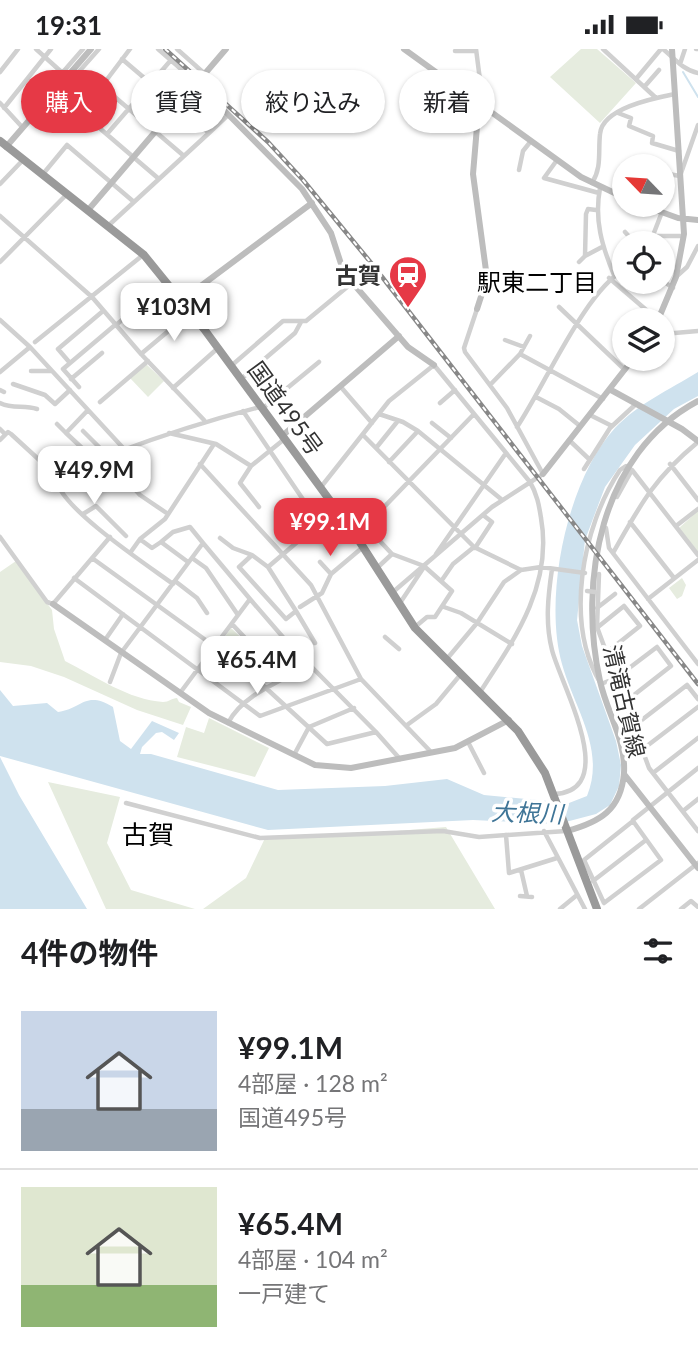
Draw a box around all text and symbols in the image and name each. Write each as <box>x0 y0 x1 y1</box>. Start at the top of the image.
text: 19:31 <box>35 9 102 41</box>
chip: 購入 <box>21 70 117 133</box>
chip: 賃貸 <box>131 70 227 133</box>
chip: 絞り込み <box>241 70 385 133</box>
chip: 新着 <box>399 70 495 133</box>
north arrow <box>612 154 676 217</box>
map controls <box>612 154 675 371</box>
button: locate <box>612 231 675 294</box>
station icon: 古賀 <box>387 254 429 309</box>
place label: 古賀 <box>335 261 381 289</box>
district label: 駅東二丁目 <box>477 267 597 296</box>
pin: ¥103M <box>125 283 223 343</box>
text: ¥103M <box>136 292 212 320</box>
button: layers <box>612 308 675 371</box>
street label: 国道495号 <box>243 356 329 460</box>
pin: ¥49.9M <box>37 447 151 506</box>
text: ¥49.9M <box>54 455 134 483</box>
pin: ¥99.1M <box>273 498 387 558</box>
text: ¥99.1M <box>290 507 370 535</box>
pin: ¥65.4M <box>200 637 314 696</box>
street label: 清滝古賀線 <box>598 642 652 760</box>
text: ¥65.4M <box>217 645 297 673</box>
water label: 大根川 <box>491 796 566 828</box>
district label: 古賀 <box>122 818 174 850</box>
icon: filters <box>639 932 677 970</box>
text: 4件の物件 <box>21 934 158 970</box>
text: ¥99.1M <box>238 1029 343 1065</box>
icon: home <box>77 1039 161 1123</box>
text: 4部屋 · 128 m² <box>238 1069 388 1097</box>
text: 国道495号 <box>238 1103 347 1131</box>
text: ¥65.4M <box>238 1205 343 1241</box>
icon: home <box>77 1215 161 1299</box>
text: 4部屋 · 104 m² <box>238 1245 388 1273</box>
text: 一戸建て <box>238 1279 330 1307</box>

